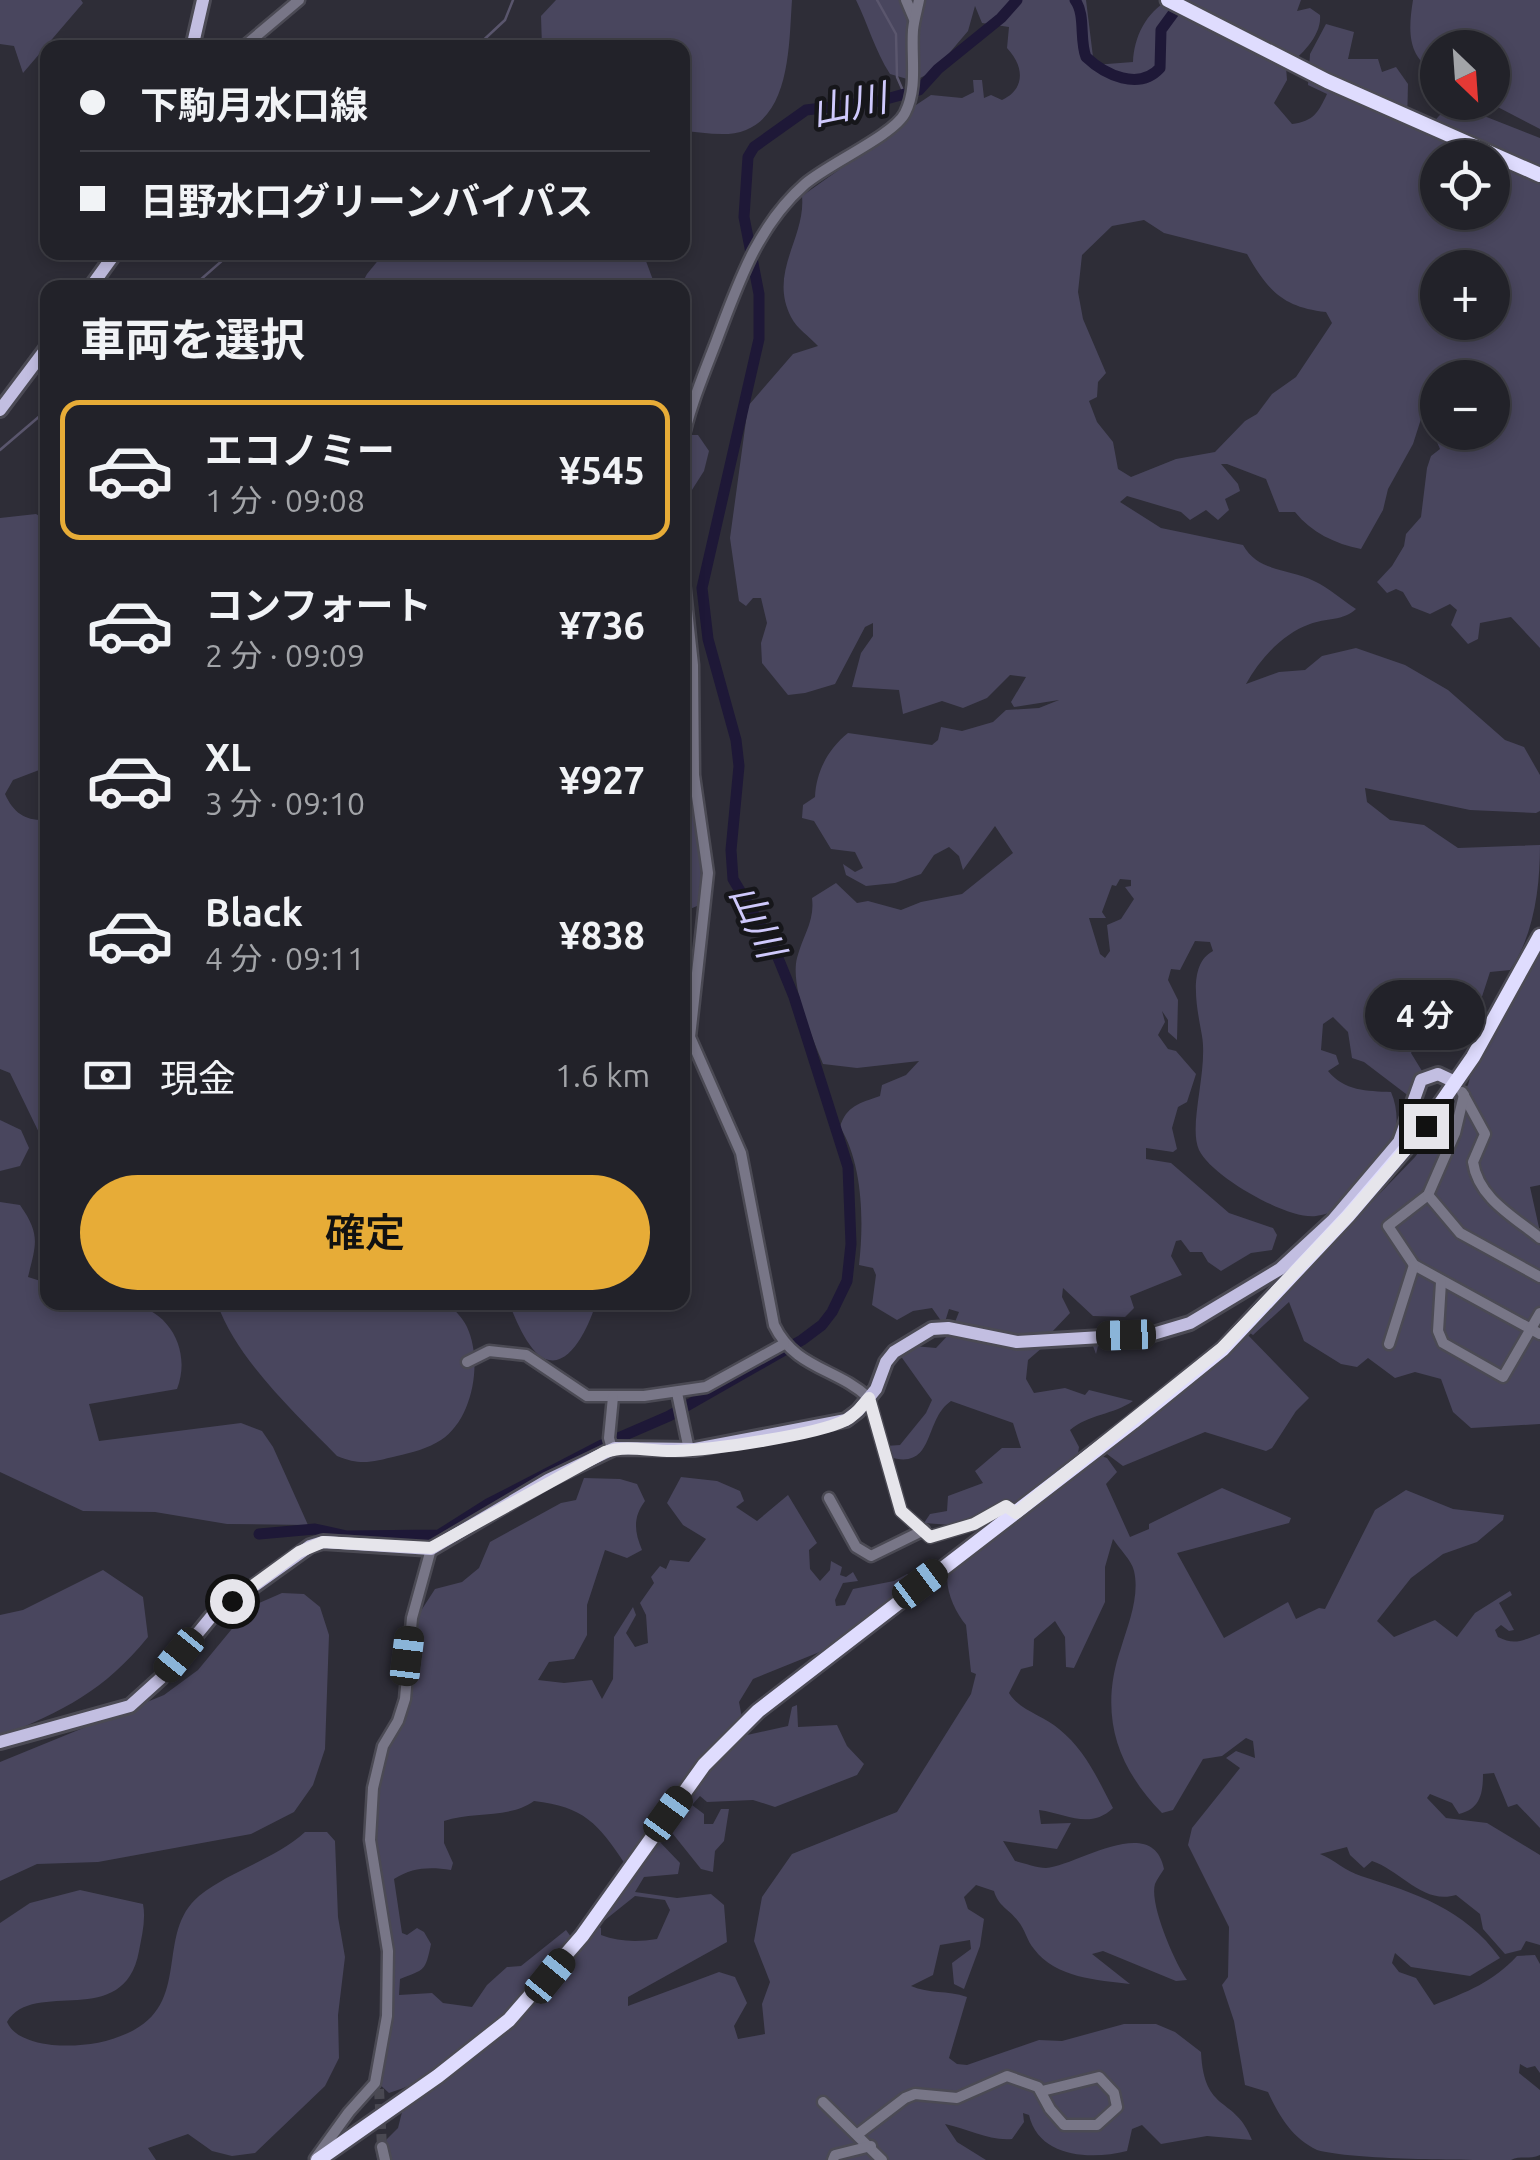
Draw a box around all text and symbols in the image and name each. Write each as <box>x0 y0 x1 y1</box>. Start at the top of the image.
north arrow <box>1420 30 1510 120</box>
map controls <box>1420 30 1510 450</box>
water label: 山川 <box>807 75 894 132</box>
text: 下駒月水口線 <box>140 84 368 126</box>
button: locate <box>1420 140 1510 230</box>
text: 日野水口グリーンバイパス <box>140 180 593 222</box>
button: + <box>1420 250 1510 340</box>
text: 車両を選択 <box>80 314 305 365</box>
button: − <box>1420 360 1510 450</box>
icon: car <box>85 425 175 515</box>
text: エコノミー <box>205 429 395 471</box>
text: ¥545 <box>559 449 645 491</box>
text: 1 分 · 09:08 <box>205 482 365 518</box>
icon: car <box>85 580 175 670</box>
text: コンフォート <box>205 584 432 626</box>
text: ¥736 <box>559 604 645 646</box>
text: 2 分 · 09:09 <box>205 637 365 673</box>
icon: car <box>85 735 175 825</box>
text: XL <box>205 736 251 778</box>
text: ¥927 <box>559 759 645 801</box>
text: 3 分 · 09:10 <box>205 785 365 821</box>
water label: 山川 <box>723 877 795 968</box>
icon: car <box>85 890 175 980</box>
text: Black <box>205 891 303 933</box>
text: ¥838 <box>559 914 645 956</box>
text: 4 分 · 09:11 <box>205 940 365 976</box>
callout: 4 分 <box>1366 981 1486 1051</box>
text: 4 分 <box>1396 997 1454 1033</box>
icon: cash <box>80 1048 135 1103</box>
text: 現金 <box>160 1057 236 1099</box>
text: 1.6 km <box>555 1057 650 1093</box>
route end <box>1404 1104 1449 1149</box>
button: 確定 <box>80 1175 650 1290</box>
car <box>1095 1319 1157 1351</box>
car <box>887 1554 953 1614</box>
route start <box>210 1579 255 1624</box>
car <box>148 1622 210 1688</box>
car <box>388 1624 426 1688</box>
car <box>638 1781 698 1847</box>
car <box>519 1943 581 2009</box>

